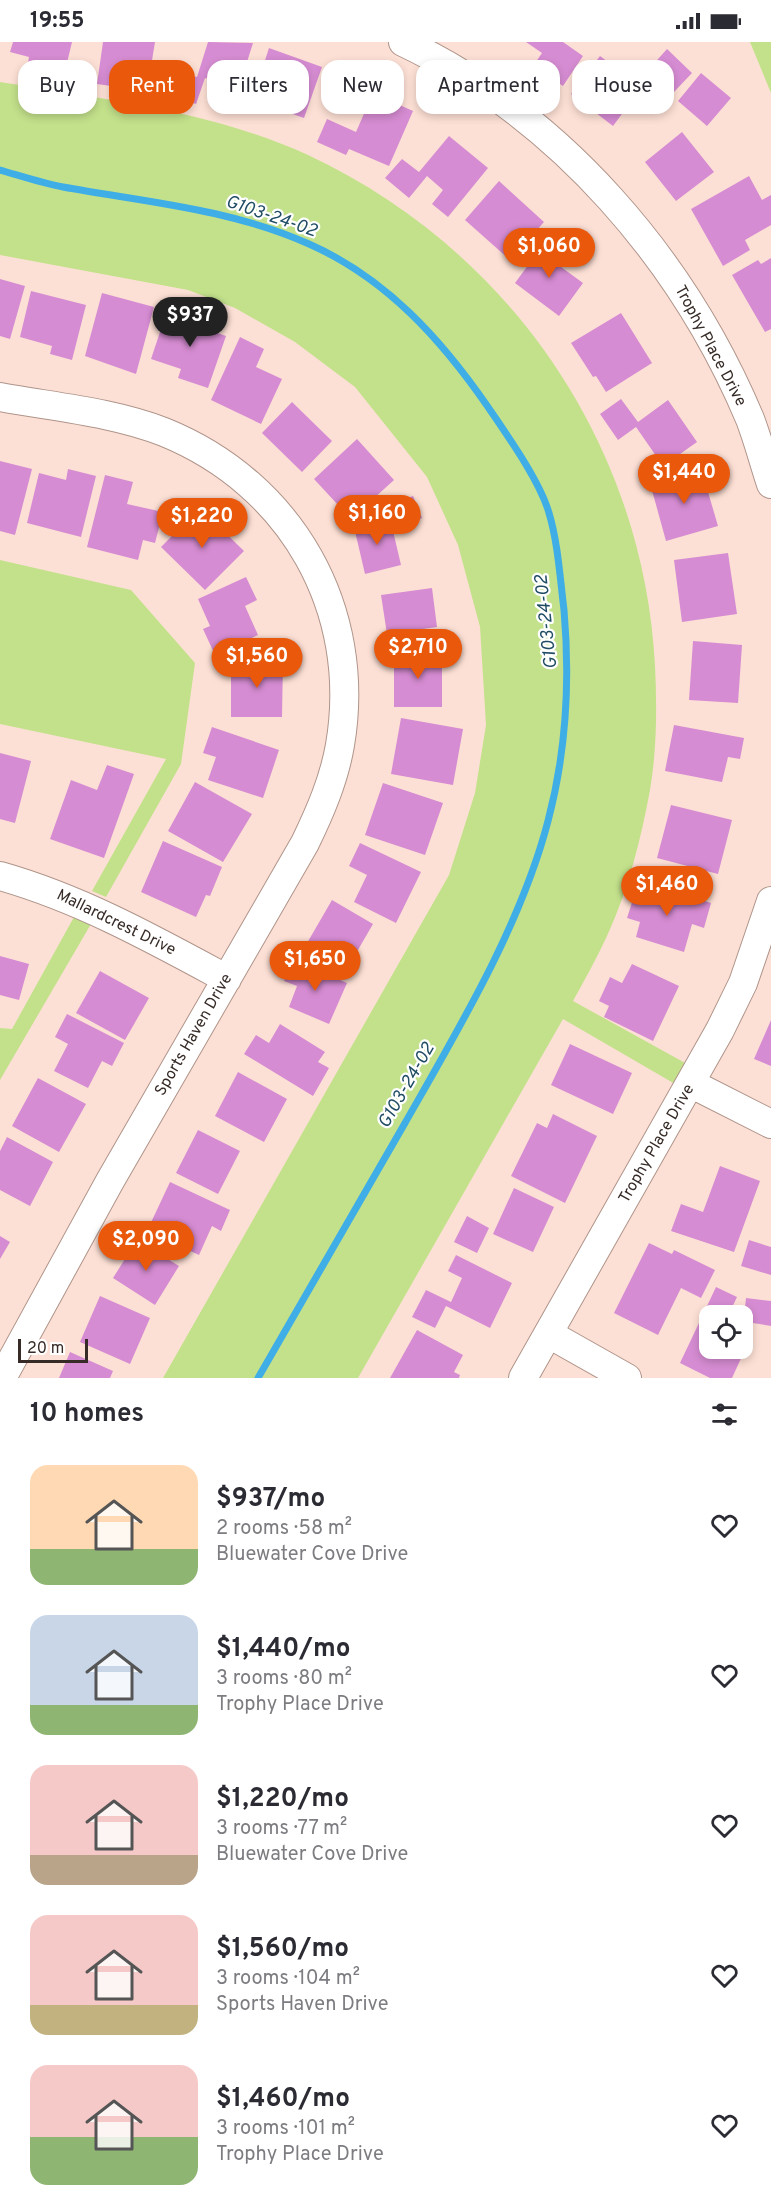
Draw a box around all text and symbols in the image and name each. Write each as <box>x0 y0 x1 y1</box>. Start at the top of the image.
text: 19:55 <box>30 8 85 35</box>
chip: Buy <box>18 60 97 114</box>
chip: Rent <box>109 60 195 114</box>
chip: Filters <box>207 60 309 114</box>
chip: New <box>321 60 404 114</box>
chip: Apartment <box>416 60 560 114</box>
chip: House <box>572 60 674 114</box>
water label: G103-24-02 <box>223 191 320 243</box>
pin: $1,060 <box>500 228 598 279</box>
text: $1,060 <box>517 234 581 260</box>
street label: Trophy Place Drive <box>670 282 750 410</box>
pin: $937 <box>154 297 226 348</box>
text: $937 <box>167 303 213 329</box>
pin: $1,440 <box>635 454 733 505</box>
text: $1,440 <box>652 460 716 486</box>
pin: $1,160 <box>328 495 426 546</box>
pin: $1,220 <box>153 498 251 549</box>
text: $1,160 <box>348 501 406 527</box>
text: $1,220 <box>171 504 233 530</box>
water label: G103-24-02 <box>531 573 563 670</box>
pin: $2,710 <box>369 629 467 680</box>
text: $2,710 <box>388 635 448 661</box>
pin: $1,560 <box>208 638 306 689</box>
text: $1,560 <box>226 644 288 670</box>
pin: $1,460 <box>618 866 716 917</box>
text: $1,460 <box>635 872 699 898</box>
street label: Mallardcrest Drive <box>53 886 179 960</box>
pin: $1,650 <box>266 941 364 992</box>
text: $1,650 <box>284 947 346 973</box>
street label: Sports Haven Drive <box>151 970 237 1100</box>
water label: G103-24-02 <box>373 1039 441 1133</box>
street label: Trophy Place Drive <box>615 1081 699 1207</box>
pin: $2,090 <box>97 1221 195 1272</box>
text: $2,090 <box>112 1227 180 1253</box>
map controls <box>699 1305 753 1359</box>
button: locate <box>699 1305 753 1359</box>
scale bar <box>18 1336 88 1364</box>
text: 20 m <box>27 1339 64 1359</box>
text: 10 homes <box>30 1398 144 1431</box>
icon: filters <box>708 1398 741 1431</box>
text: $937/mo <box>216 1483 325 1516</box>
icon: home <box>78 1489 150 1561</box>
icon: heart <box>708 1509 741 1542</box>
text: 2 rooms · 58 m² <box>216 1516 352 1542</box>
text: Bluewater Cove Drive <box>216 1542 408 1568</box>
text: $1,440/mo <box>216 1633 351 1666</box>
icon: home <box>78 1639 150 1711</box>
icon: heart <box>708 1659 741 1692</box>
text: 3 rooms · 80 m² <box>216 1666 352 1692</box>
text: Trophy Place Drive <box>216 1692 384 1718</box>
text: $1,220/mo <box>216 1783 349 1816</box>
icon: home <box>78 1789 150 1861</box>
icon: heart <box>708 1809 741 1842</box>
text: 3 rooms · 77 m² <box>216 1816 347 1842</box>
text: Bluewater Cove Drive <box>216 1842 408 1868</box>
text: $1,560/mo <box>216 1933 349 1966</box>
icon: home <box>78 1939 150 2011</box>
icon: heart <box>708 1959 741 1992</box>
text: 3 rooms · 104 m² <box>216 1966 360 1992</box>
text: Sports Haven Drive <box>216 1992 389 2018</box>
text: $1,460/mo <box>216 2083 350 2116</box>
icon: home <box>78 2089 150 2161</box>
icon: heart <box>708 2109 741 2142</box>
text: 3 rooms · 101 m² <box>216 2116 355 2142</box>
text: Trophy Place Drive <box>216 2142 384 2168</box>

